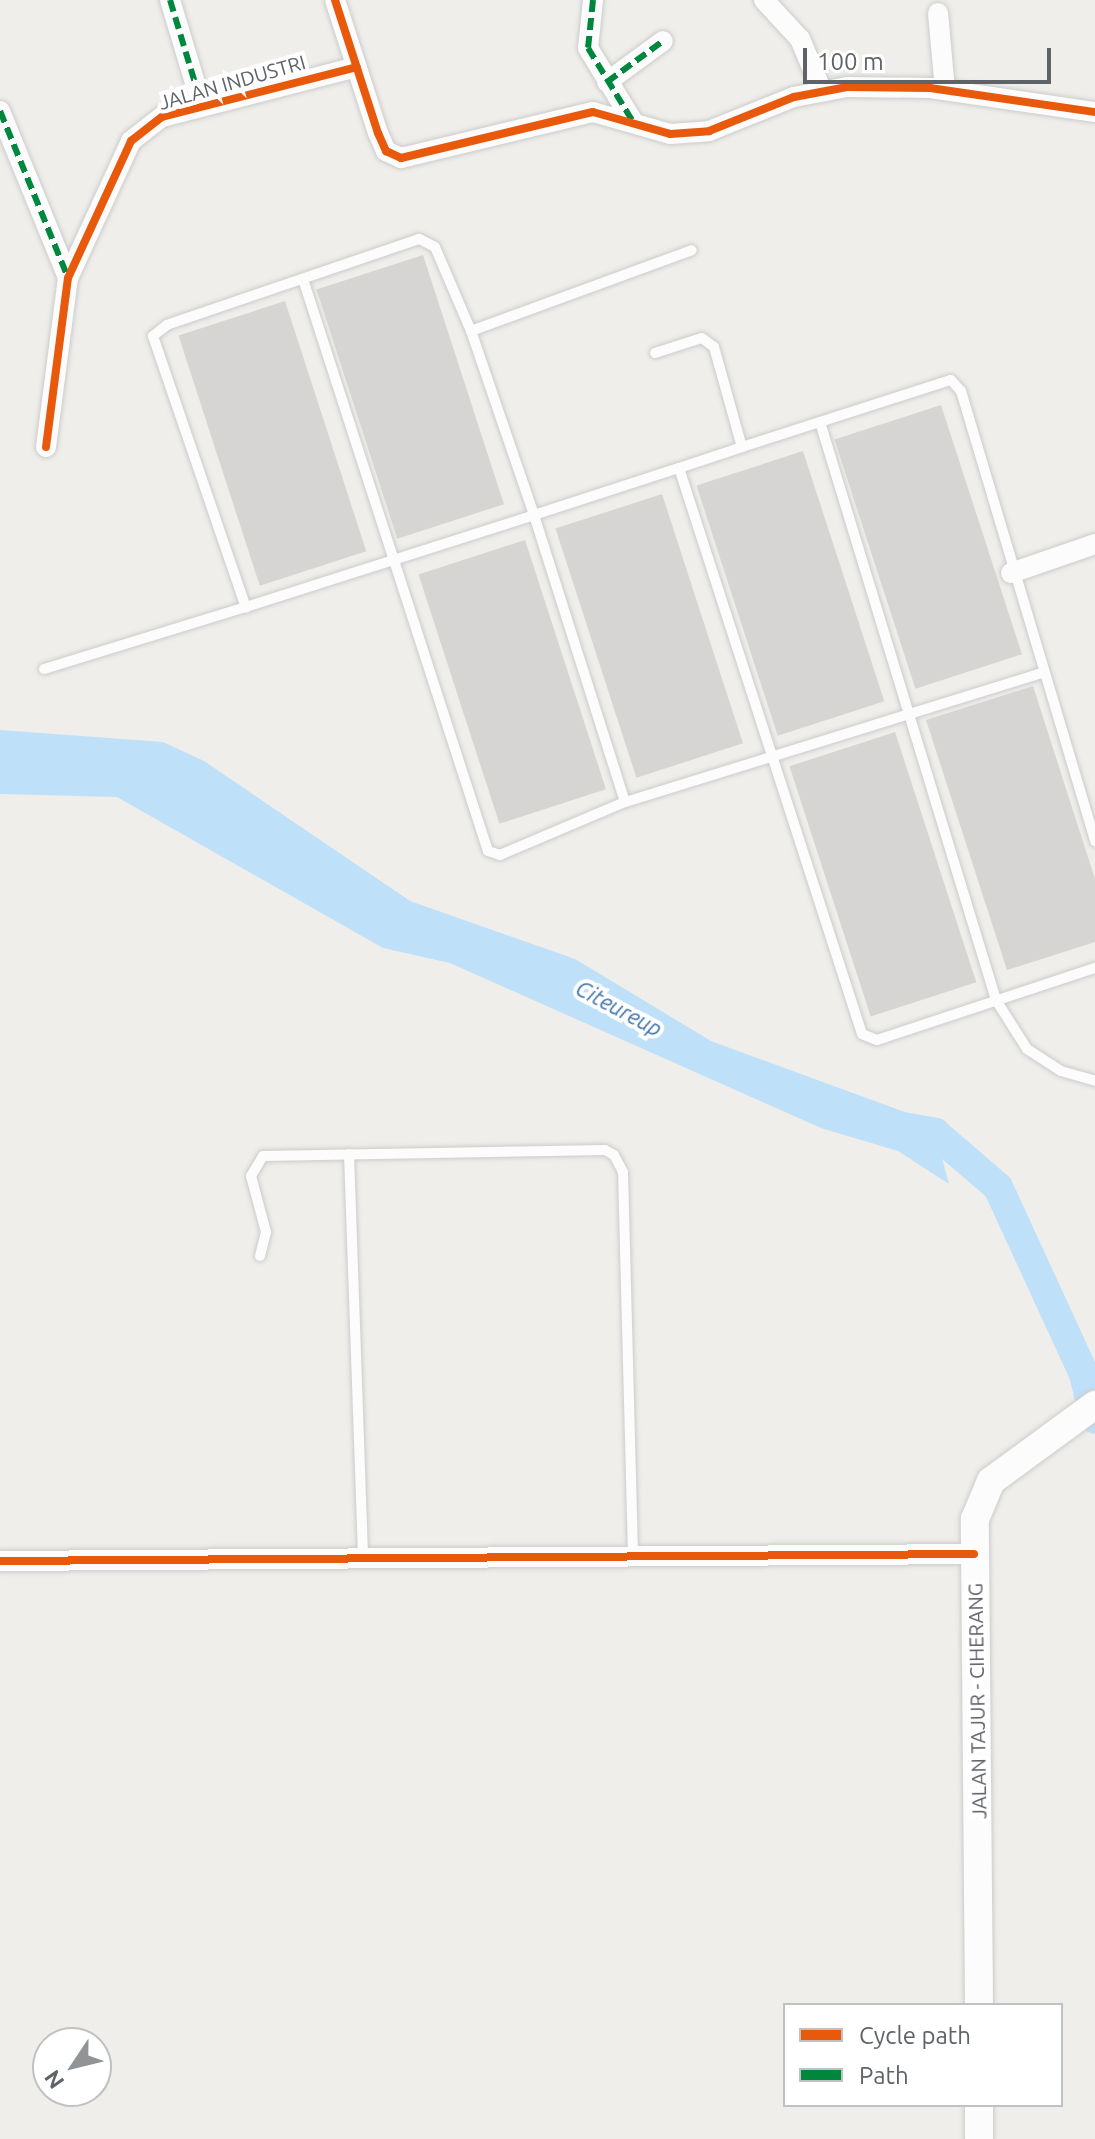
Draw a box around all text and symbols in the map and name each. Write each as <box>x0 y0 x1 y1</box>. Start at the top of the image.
scale bar <box>807 32 1055 82</box>
text: 100 m <box>817 48 884 75</box>
street label: JALAN INDUSTRI <box>156 50 308 114</box>
water label: Citeureup <box>571 974 667 1042</box>
street label: JALAN TAJUR - CIHERANG <box>963 1583 991 1819</box>
legend <box>783 2003 1063 2107</box>
text: Cycle path <box>859 2022 971 2049</box>
north arrow <box>32 2027 112 2107</box>
text: Path <box>859 2062 909 2089</box>
text: N <box>39 2066 69 2094</box>

